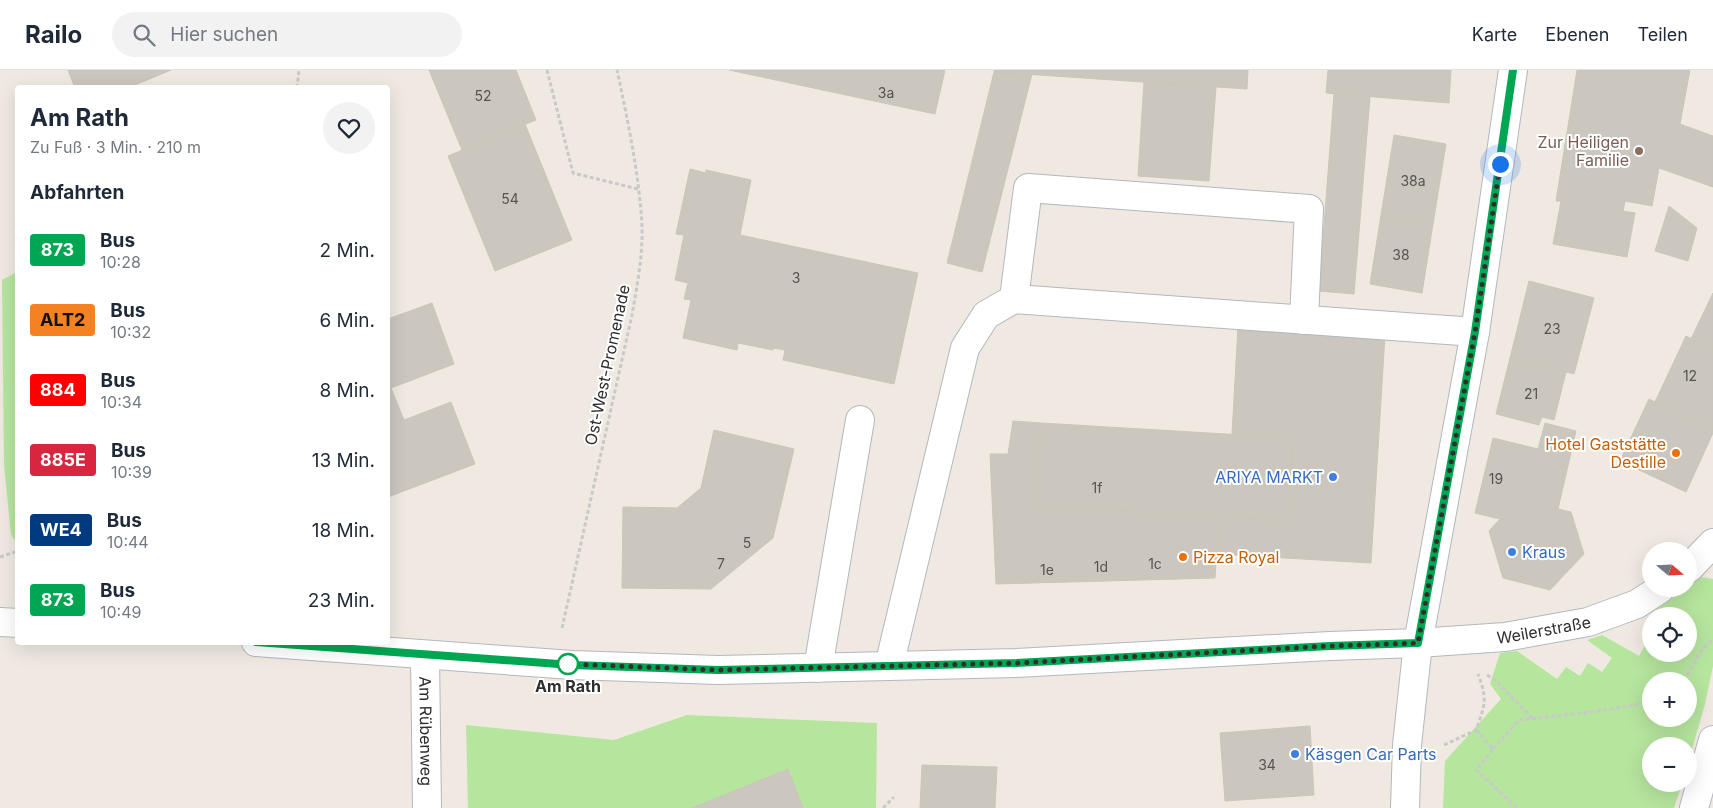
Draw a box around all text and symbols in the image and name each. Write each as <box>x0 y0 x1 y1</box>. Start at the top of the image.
search box <box>112 12 462 57</box>
text: Railo <box>25 20 82 49</box>
icon: search <box>130 21 158 49</box>
text: Hier suchen <box>170 23 278 46</box>
text: Karte <box>1472 24 1517 45</box>
text: Ebenen <box>1545 24 1609 45</box>
text: Teilen <box>1637 24 1688 45</box>
house number: 3a <box>878 84 894 101</box>
house number: 52 <box>474 87 492 104</box>
button: heart <box>323 102 375 154</box>
text: Am Rath <box>30 103 129 132</box>
place label: Zur Heiligen Familie <box>1538 132 1629 170</box>
text: Zu Fuß · 3 Min. · 210 m <box>30 137 201 157</box>
marker: Zur Heiligen Familie <box>1633 145 1645 157</box>
your location <box>1488 152 1513 177</box>
house number: 38a <box>1400 172 1426 189</box>
text: Abfahrten <box>30 181 124 204</box>
house number: 54 <box>501 190 519 207</box>
text: Bus <box>100 229 135 252</box>
text: 873 <box>41 239 74 260</box>
text: 2 Min. <box>320 239 375 262</box>
house number: 38 <box>1392 246 1410 263</box>
text: 10:28 <box>100 252 141 272</box>
house number: 3 <box>792 269 800 286</box>
street label: Ost-West-Promenade <box>580 283 634 447</box>
text: Bus <box>110 299 145 322</box>
text: ALT2 <box>40 309 85 330</box>
text: 6 Min. <box>319 309 375 332</box>
house number: 23 <box>1543 320 1561 337</box>
text: 10:32 <box>110 322 151 342</box>
house number: 12 <box>1683 367 1697 384</box>
text: Bus <box>101 369 136 392</box>
text: 884 <box>40 379 76 400</box>
text: 8 Min. <box>319 379 375 402</box>
house number: 21 <box>1524 385 1538 402</box>
text: 10:34 <box>101 392 142 412</box>
place label: Hotel Gaststätte Destille <box>1545 434 1666 472</box>
text: Bus <box>111 439 146 462</box>
marker: Hotel Gaststätte Destille <box>1670 447 1682 459</box>
text: 885E <box>40 449 86 470</box>
text: 13 Min. <box>312 449 375 472</box>
text: 10:39 <box>111 462 152 482</box>
place label: ARIYA MARKT <box>1215 467 1323 487</box>
house number: 19 <box>1489 470 1503 487</box>
marker: ARIYA MARKT <box>1327 471 1339 483</box>
house number: 1f <box>1092 479 1102 496</box>
text: Bus <box>107 509 142 532</box>
text: WE4 <box>40 519 82 540</box>
text: 18 Min. <box>312 519 375 542</box>
text: 10:44 <box>107 532 149 552</box>
house number: 5 <box>743 534 751 551</box>
place label: Kraus <box>1522 542 1566 562</box>
north arrow <box>1642 542 1698 598</box>
map controls <box>1642 542 1697 792</box>
marker: Kraus <box>1506 546 1518 558</box>
place label: Pizza Royal <box>1193 547 1279 567</box>
marker: Pizza Royal <box>1177 551 1189 563</box>
house number: 7 <box>717 555 725 572</box>
house number: 1c <box>1148 555 1162 572</box>
house number: 1d <box>1094 558 1108 575</box>
house number: 1e <box>1040 561 1054 578</box>
text: Bus <box>100 579 135 602</box>
text: 873 <box>41 589 74 610</box>
text: 23 Min. <box>308 589 375 612</box>
text: 10:49 <box>100 602 141 622</box>
button: locate <box>1642 607 1697 662</box>
street label: Weilerstraße <box>1496 612 1592 648</box>
marker: Am Rath <box>557 653 579 675</box>
button: + <box>1642 672 1697 727</box>
street label: Am Rübenweg <box>415 676 437 786</box>
place label: Am Rath <box>535 676 601 696</box>
button: − <box>1642 737 1697 792</box>
place label: Käsgen Car Parts <box>1305 744 1436 764</box>
marker: Käsgen Car Parts <box>1289 748 1301 760</box>
house number: 34 <box>1258 756 1276 773</box>

